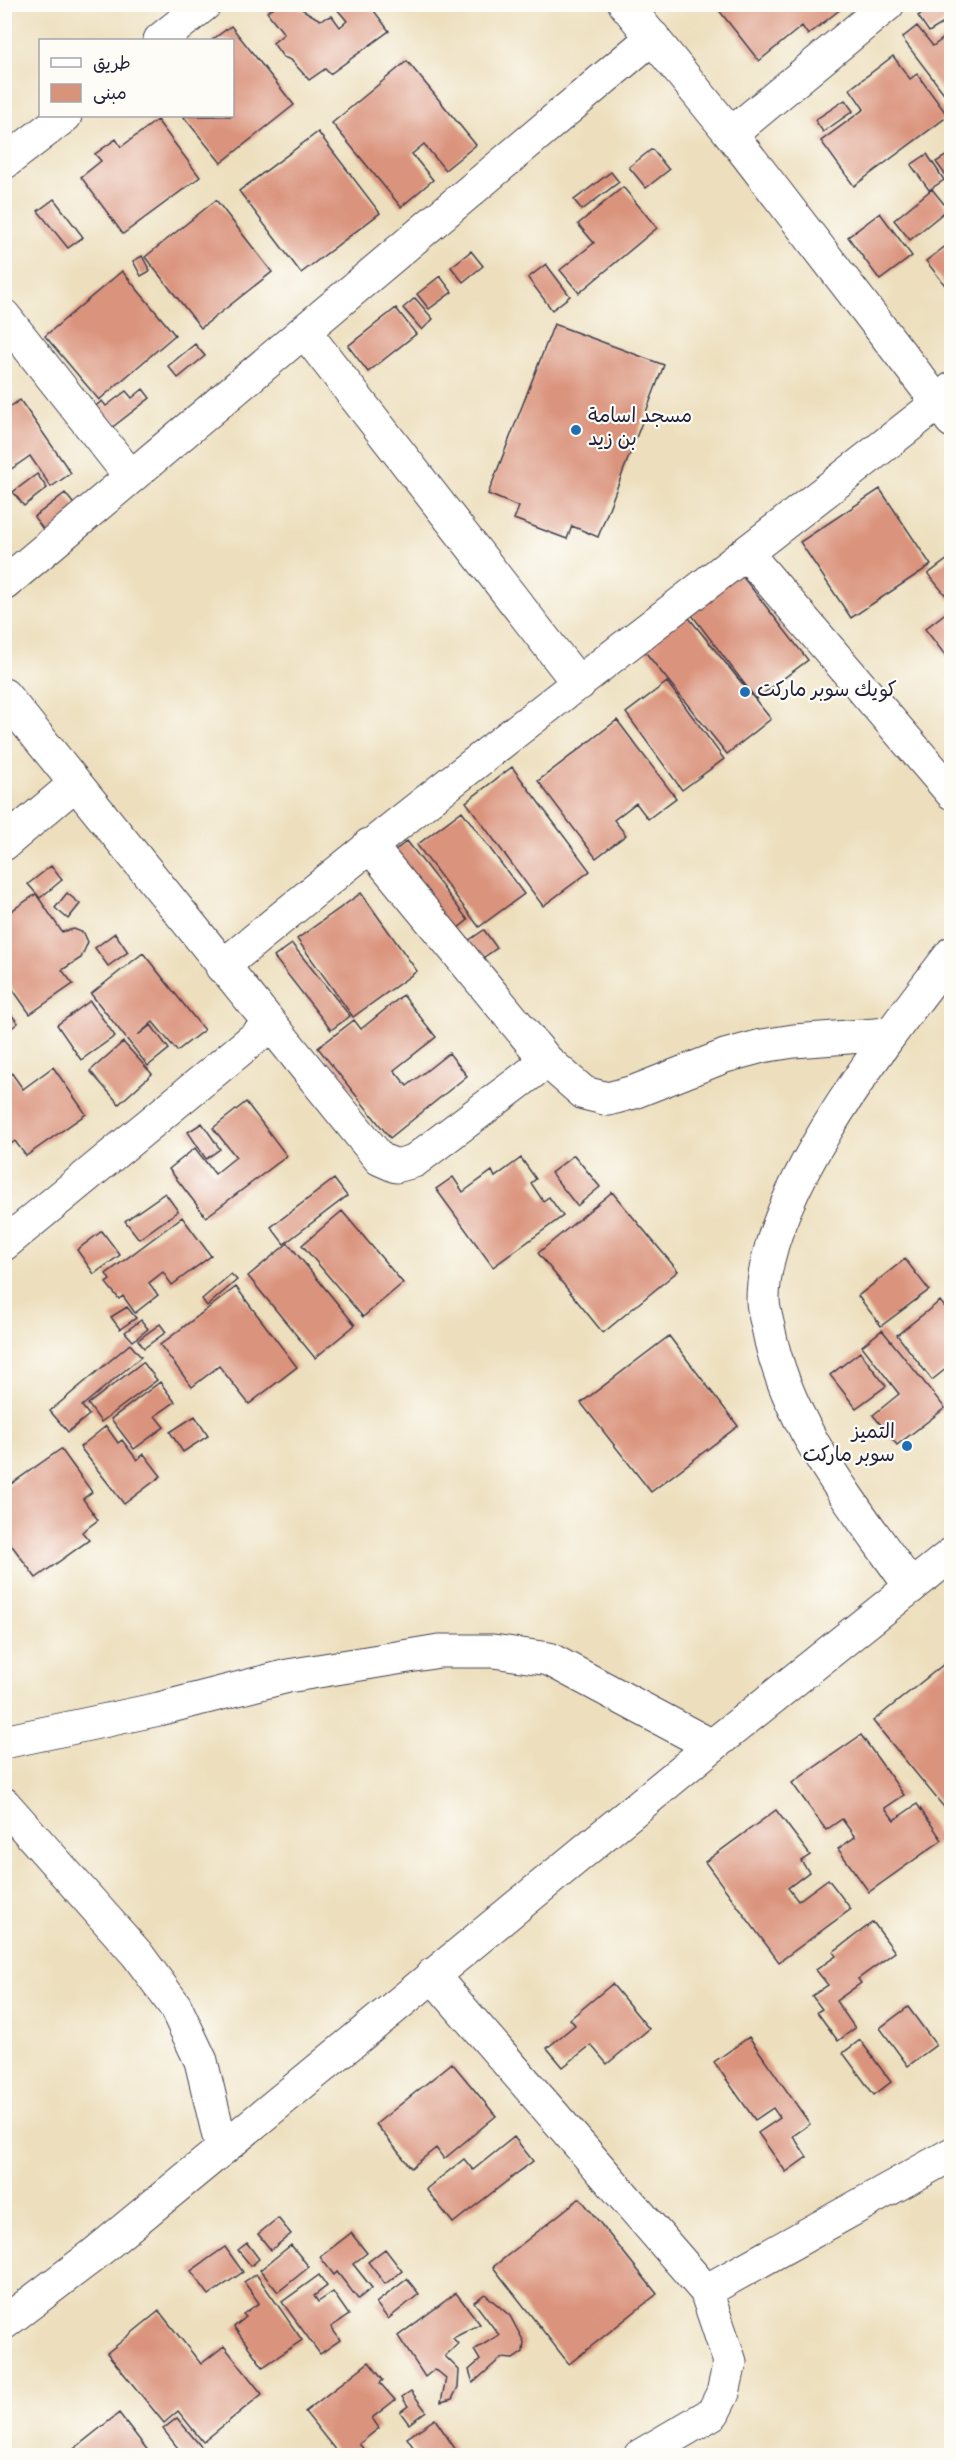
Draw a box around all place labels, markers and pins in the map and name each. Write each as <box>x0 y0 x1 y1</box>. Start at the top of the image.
place label: مسجد اسامة بن زيد <box>588 406 692 453</box>
marker: مسجد اسامة بن زيد <box>569 423 583 437</box>
place label: كويك سوبر ماركت <box>757 680 897 704</box>
marker: كويك سوبر ماركت <box>738 685 752 699</box>
place label: التميز سوبر ماركت <box>802 1422 895 1469</box>
marker: التميز سوبر ماركت <box>900 1439 914 1453</box>

